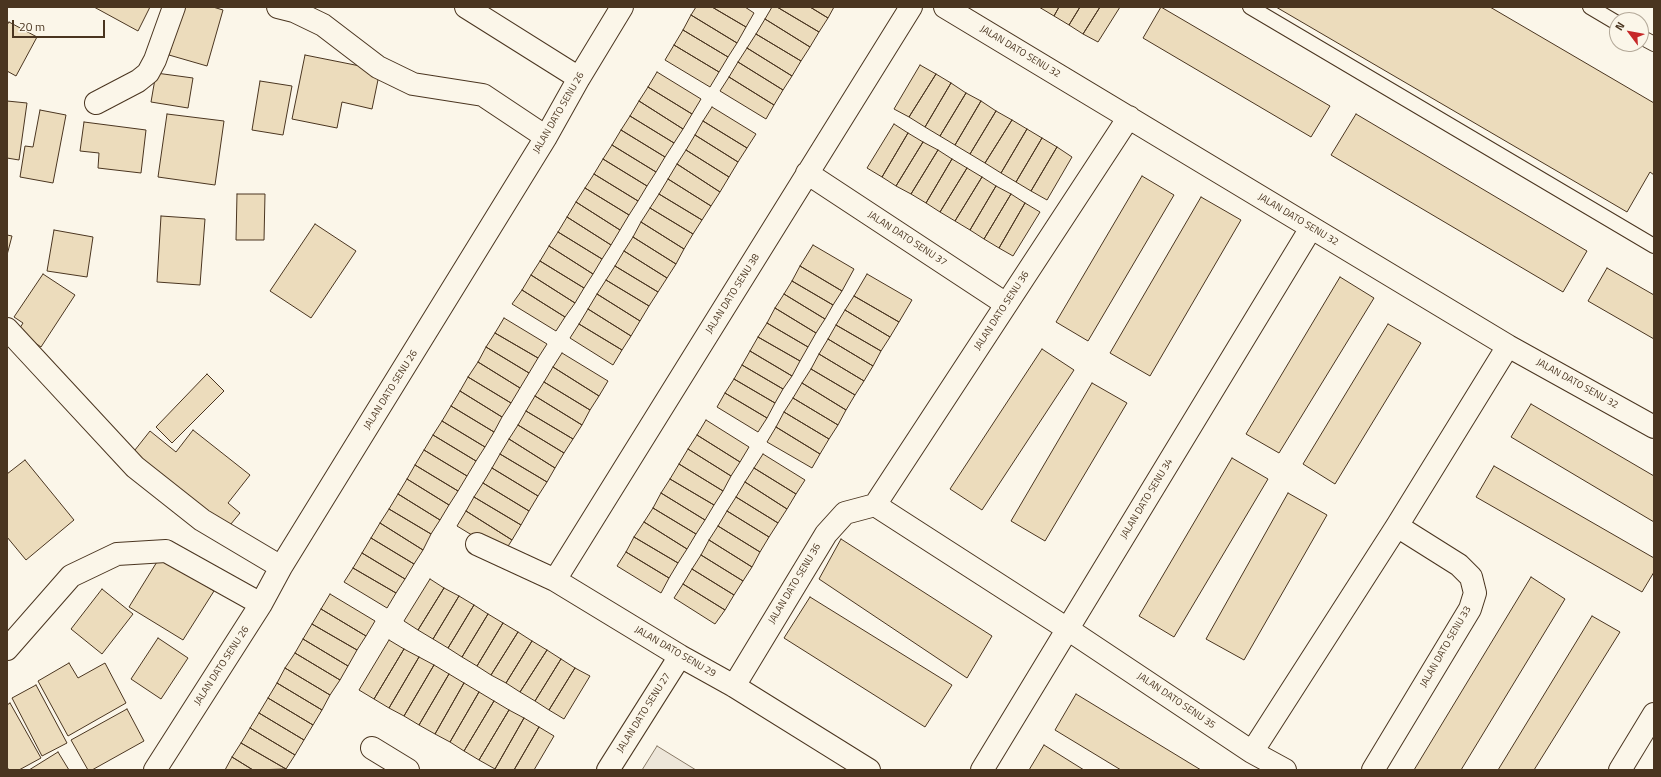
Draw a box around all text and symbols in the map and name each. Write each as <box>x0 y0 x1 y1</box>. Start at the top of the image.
scale bar <box>14 12 107 38</box>
north arrow <box>1609 12 1649 52</box>
text: 20 m <box>19 17 45 36</box>
text: N <box>1611 19 1628 34</box>
street label: JALAN DATO SENU 32 <box>978 23 1062 81</box>
street label: JALAN DATO SENU 26 <box>531 70 587 156</box>
street label: JALAN DATO SENU 32 <box>1256 191 1340 249</box>
street label: JALAN DATO SENU 37 <box>865 209 949 269</box>
street label: JALAN DATO SENU 38 <box>704 252 762 336</box>
street label: JALAN DATO SENU 36 <box>972 269 1032 353</box>
street label: JALAN DATO SENU 26 <box>362 348 420 432</box>
street label: JALAN DATO SENU 32 <box>1534 357 1620 411</box>
street label: JALAN DATO SENU 34 <box>1118 457 1176 541</box>
street label: JALAN DATO SENU 36 <box>766 542 824 626</box>
street label: JALAN DATO SENU 33 <box>1418 604 1474 690</box>
street label: JALAN DATO SENU 26 <box>192 624 252 708</box>
street label: JALAN DATO SENU 29 <box>632 624 718 680</box>
street label: JALAN DATO SENU 35 <box>1135 670 1217 732</box>
street label: JALAN DATO SENU 27 <box>615 671 673 755</box>

